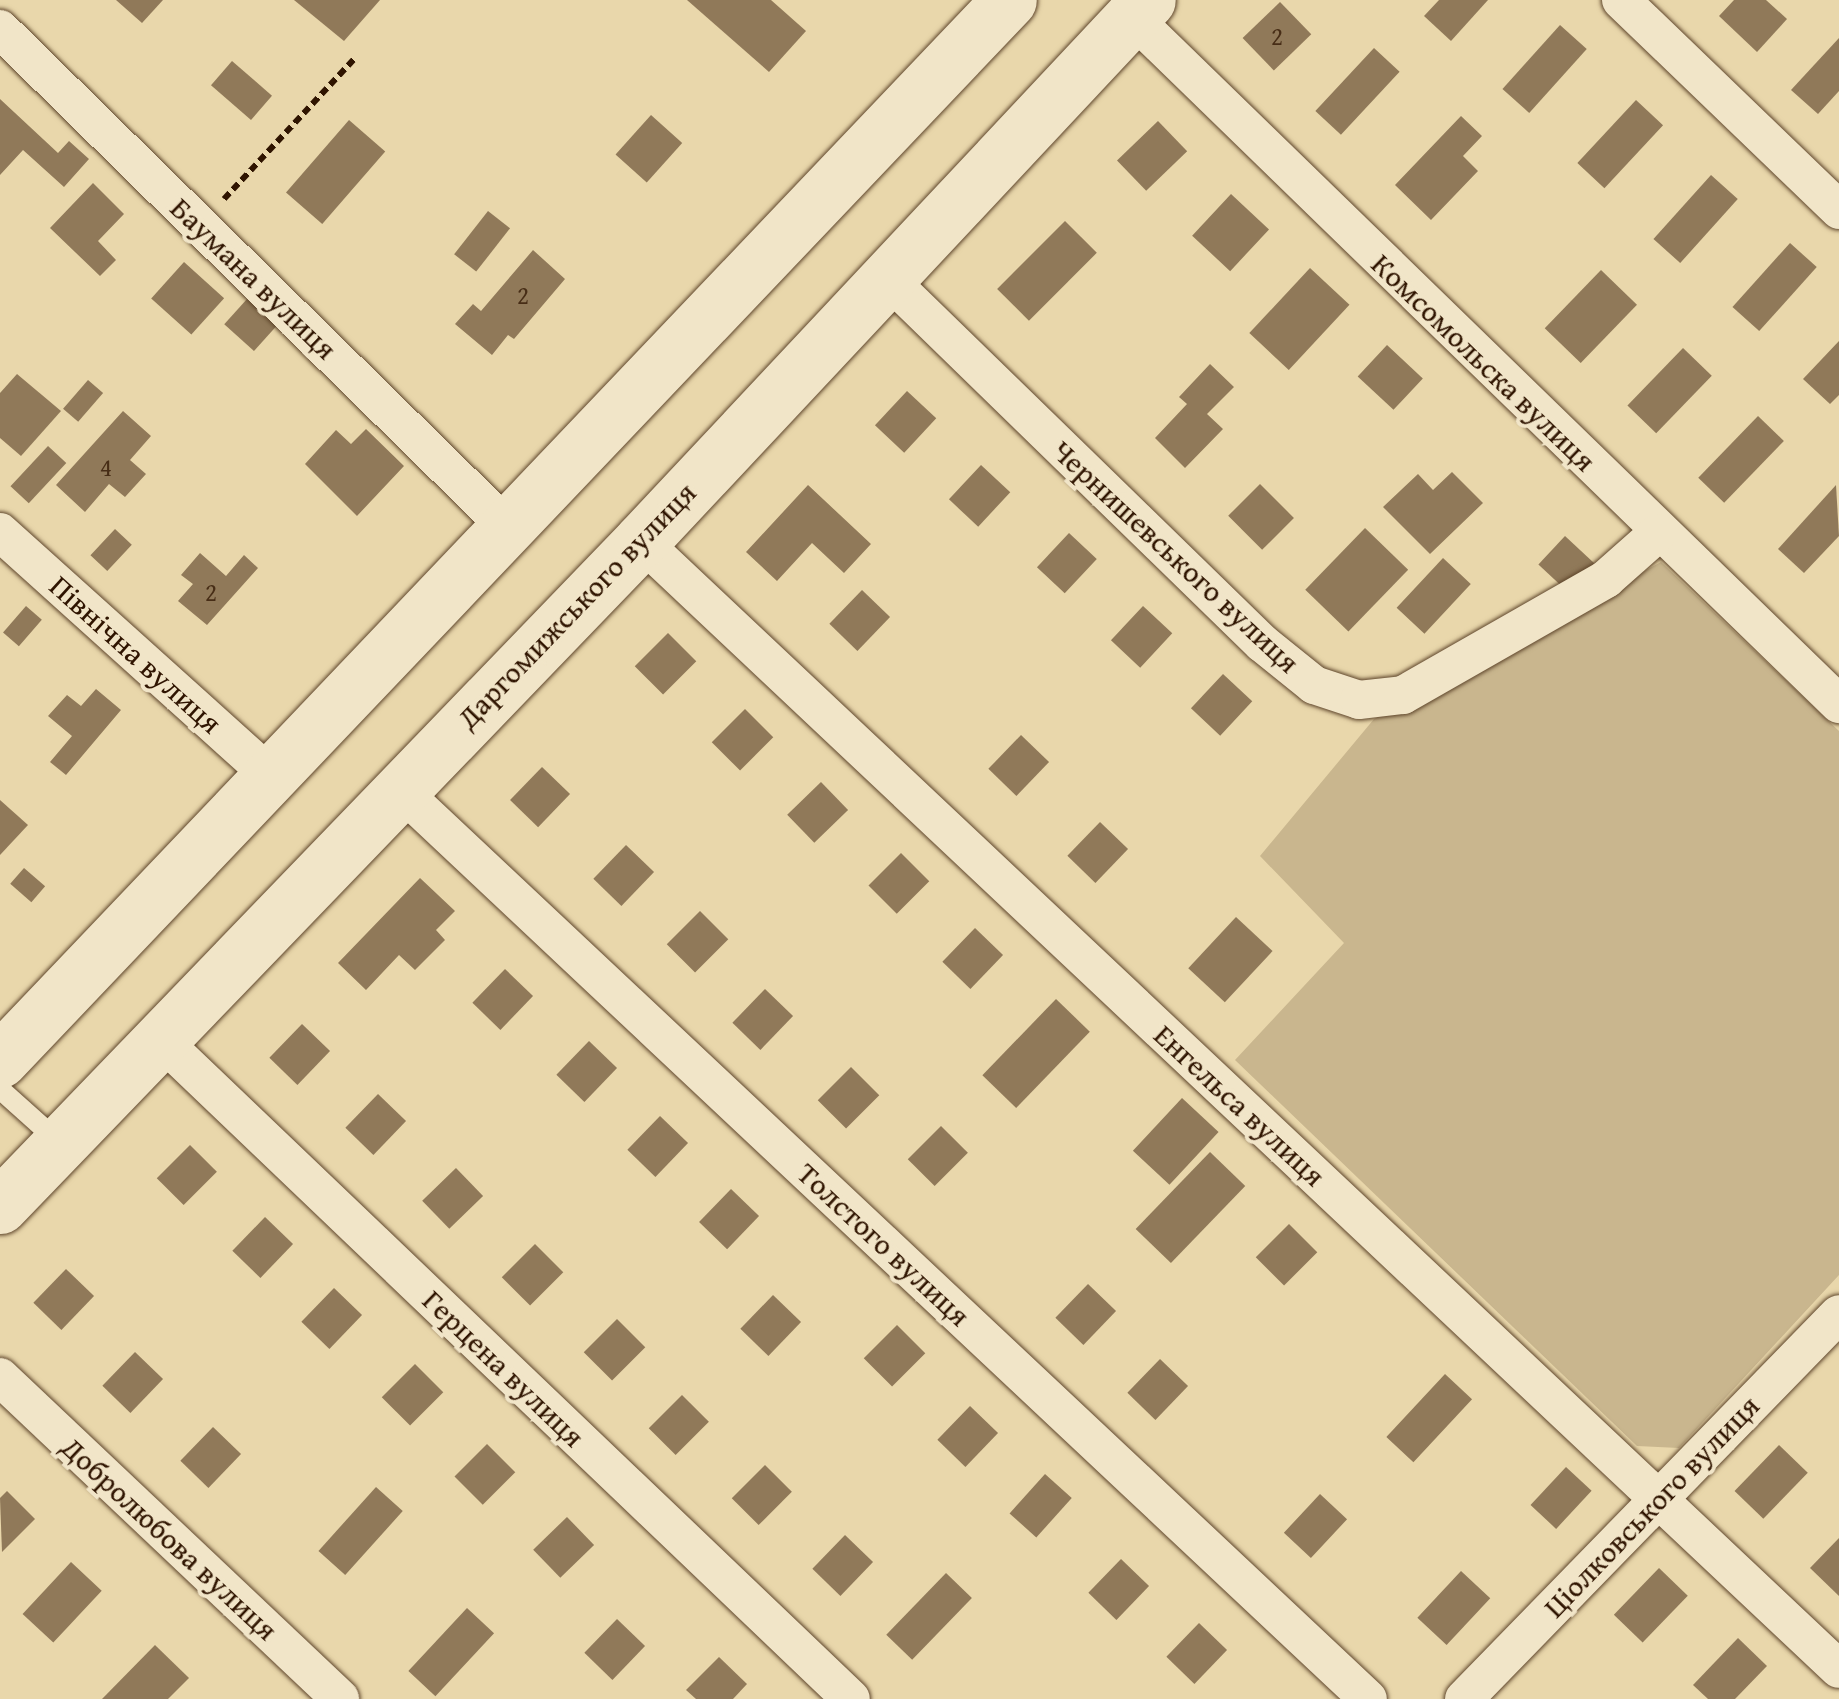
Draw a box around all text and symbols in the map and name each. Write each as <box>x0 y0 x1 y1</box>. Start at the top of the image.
house number: 2 <box>1271 21 1283 51</box>
street label: Баумана вулиця <box>163 190 345 366</box>
street label: Комсомольска вулиця <box>1364 246 1604 478</box>
house number: 2 <box>517 280 529 310</box>
street label: Чернишевського вулиця <box>1045 432 1307 680</box>
house number: 4 <box>100 452 112 482</box>
street label: Даргомижського вулиця <box>449 474 703 736</box>
street label: Північна вулиця <box>43 567 229 741</box>
house number: 2 <box>205 577 217 607</box>
street label: Енгельса вулиця <box>1147 1017 1333 1193</box>
street label: Толстого вулиця <box>790 1155 978 1333</box>
street label: Герцена вулиця <box>416 1282 592 1454</box>
street label: Ціолковського вулиця <box>1536 1387 1766 1625</box>
street label: Добролюбова вулиця <box>55 1429 285 1647</box>

